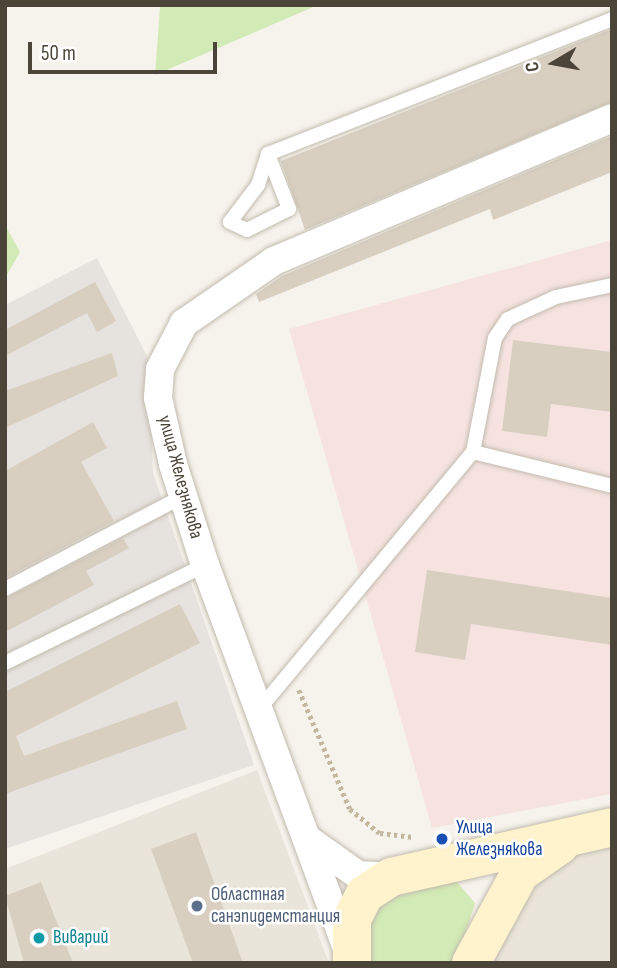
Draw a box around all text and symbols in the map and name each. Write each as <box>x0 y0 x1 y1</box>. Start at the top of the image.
scale bar <box>32 28 220 72</box>
north arrow <box>519 28 589 98</box>
text: 50 m <box>41 41 76 66</box>
text: С <box>521 60 545 74</box>
street label: улица Железнякова <box>153 413 207 541</box>
place label: Улица Железнякова <box>456 817 543 861</box>
marker: Улица Железнякова <box>434 831 450 847</box>
place label: Областная санэпидемстанция <box>211 884 340 928</box>
marker: Областная санэпидемстанция <box>189 898 205 914</box>
place label: Виварий <box>53 927 108 949</box>
marker: Виварий <box>31 930 47 946</box>

